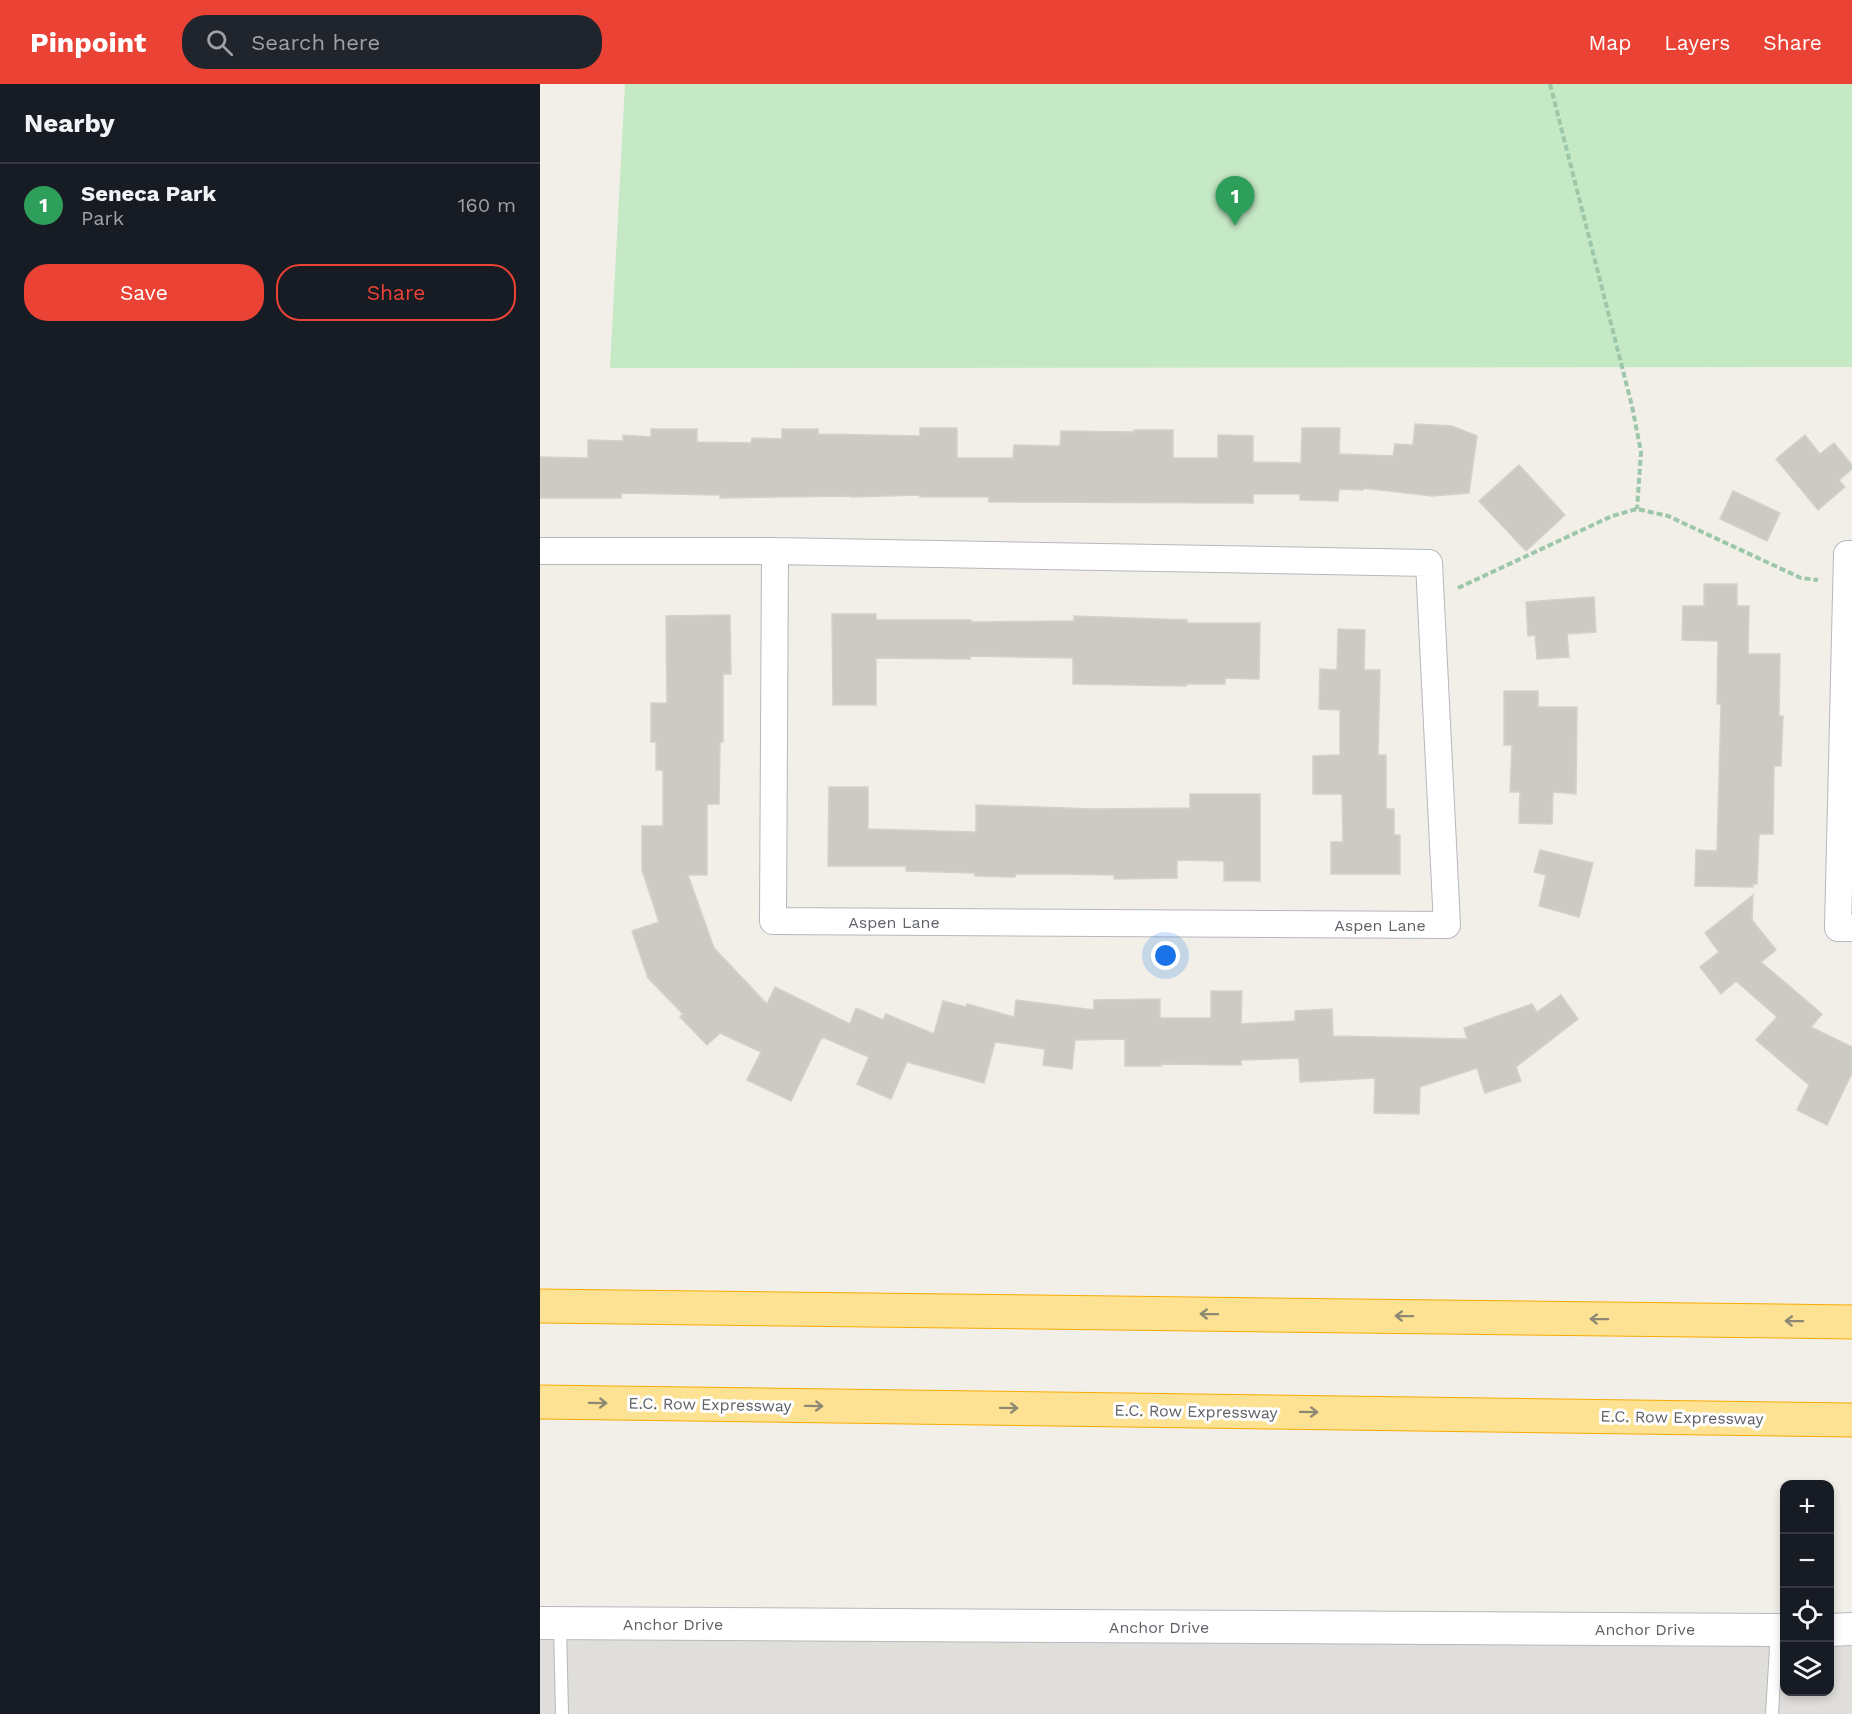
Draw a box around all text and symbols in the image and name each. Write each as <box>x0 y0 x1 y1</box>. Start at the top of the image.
search box <box>182 15 602 69</box>
text: Pinpoint <box>30 26 146 59</box>
icon: search <box>203 26 236 59</box>
text: Search here <box>251 30 380 55</box>
text: Map <box>1588 30 1631 55</box>
text: Layers <box>1664 30 1730 55</box>
text: Share <box>1763 30 1822 55</box>
text: Nearby <box>24 108 115 138</box>
pin: 1 <box>1216 176 1254 226</box>
text: Seneca Park <box>81 181 216 206</box>
text: 1 <box>39 193 48 217</box>
text: 160 m <box>458 193 516 217</box>
text: Park <box>81 206 124 230</box>
button: Save <box>24 264 264 321</box>
button: Share <box>276 264 516 321</box>
street label: Aspen Lane <box>848 913 940 932</box>
street label: Aspen Lane <box>1334 916 1426 935</box>
your location <box>1151 941 1180 970</box>
one-way arrow <box>1199 1308 1219 1320</box>
one-way arrow <box>1394 1310 1414 1322</box>
one-way arrow <box>1589 1313 1609 1325</box>
one-way arrow <box>1784 1315 1804 1327</box>
street label: E.C. Row Expressway <box>628 1394 793 1415</box>
one-way arrow <box>588 1397 608 1409</box>
one-way arrow <box>804 1400 824 1411</box>
street label: E.C. Row Expressway <box>1114 1401 1279 1422</box>
one-way arrow <box>999 1402 1019 1414</box>
one-way arrow <box>1299 1406 1319 1418</box>
street label: E.C. Row Expressway <box>1600 1407 1765 1428</box>
map controls <box>1780 1480 1834 1696</box>
button: + <box>1780 1480 1834 1534</box>
button: − <box>1780 1534 1834 1588</box>
button: locate <box>1780 1588 1834 1642</box>
street label: Anchor Drive <box>623 1615 723 1634</box>
street label: Anchor Drive <box>1109 1618 1209 1637</box>
street label: Anchor Drive <box>1595 1620 1695 1639</box>
button: layers <box>1780 1642 1834 1696</box>

